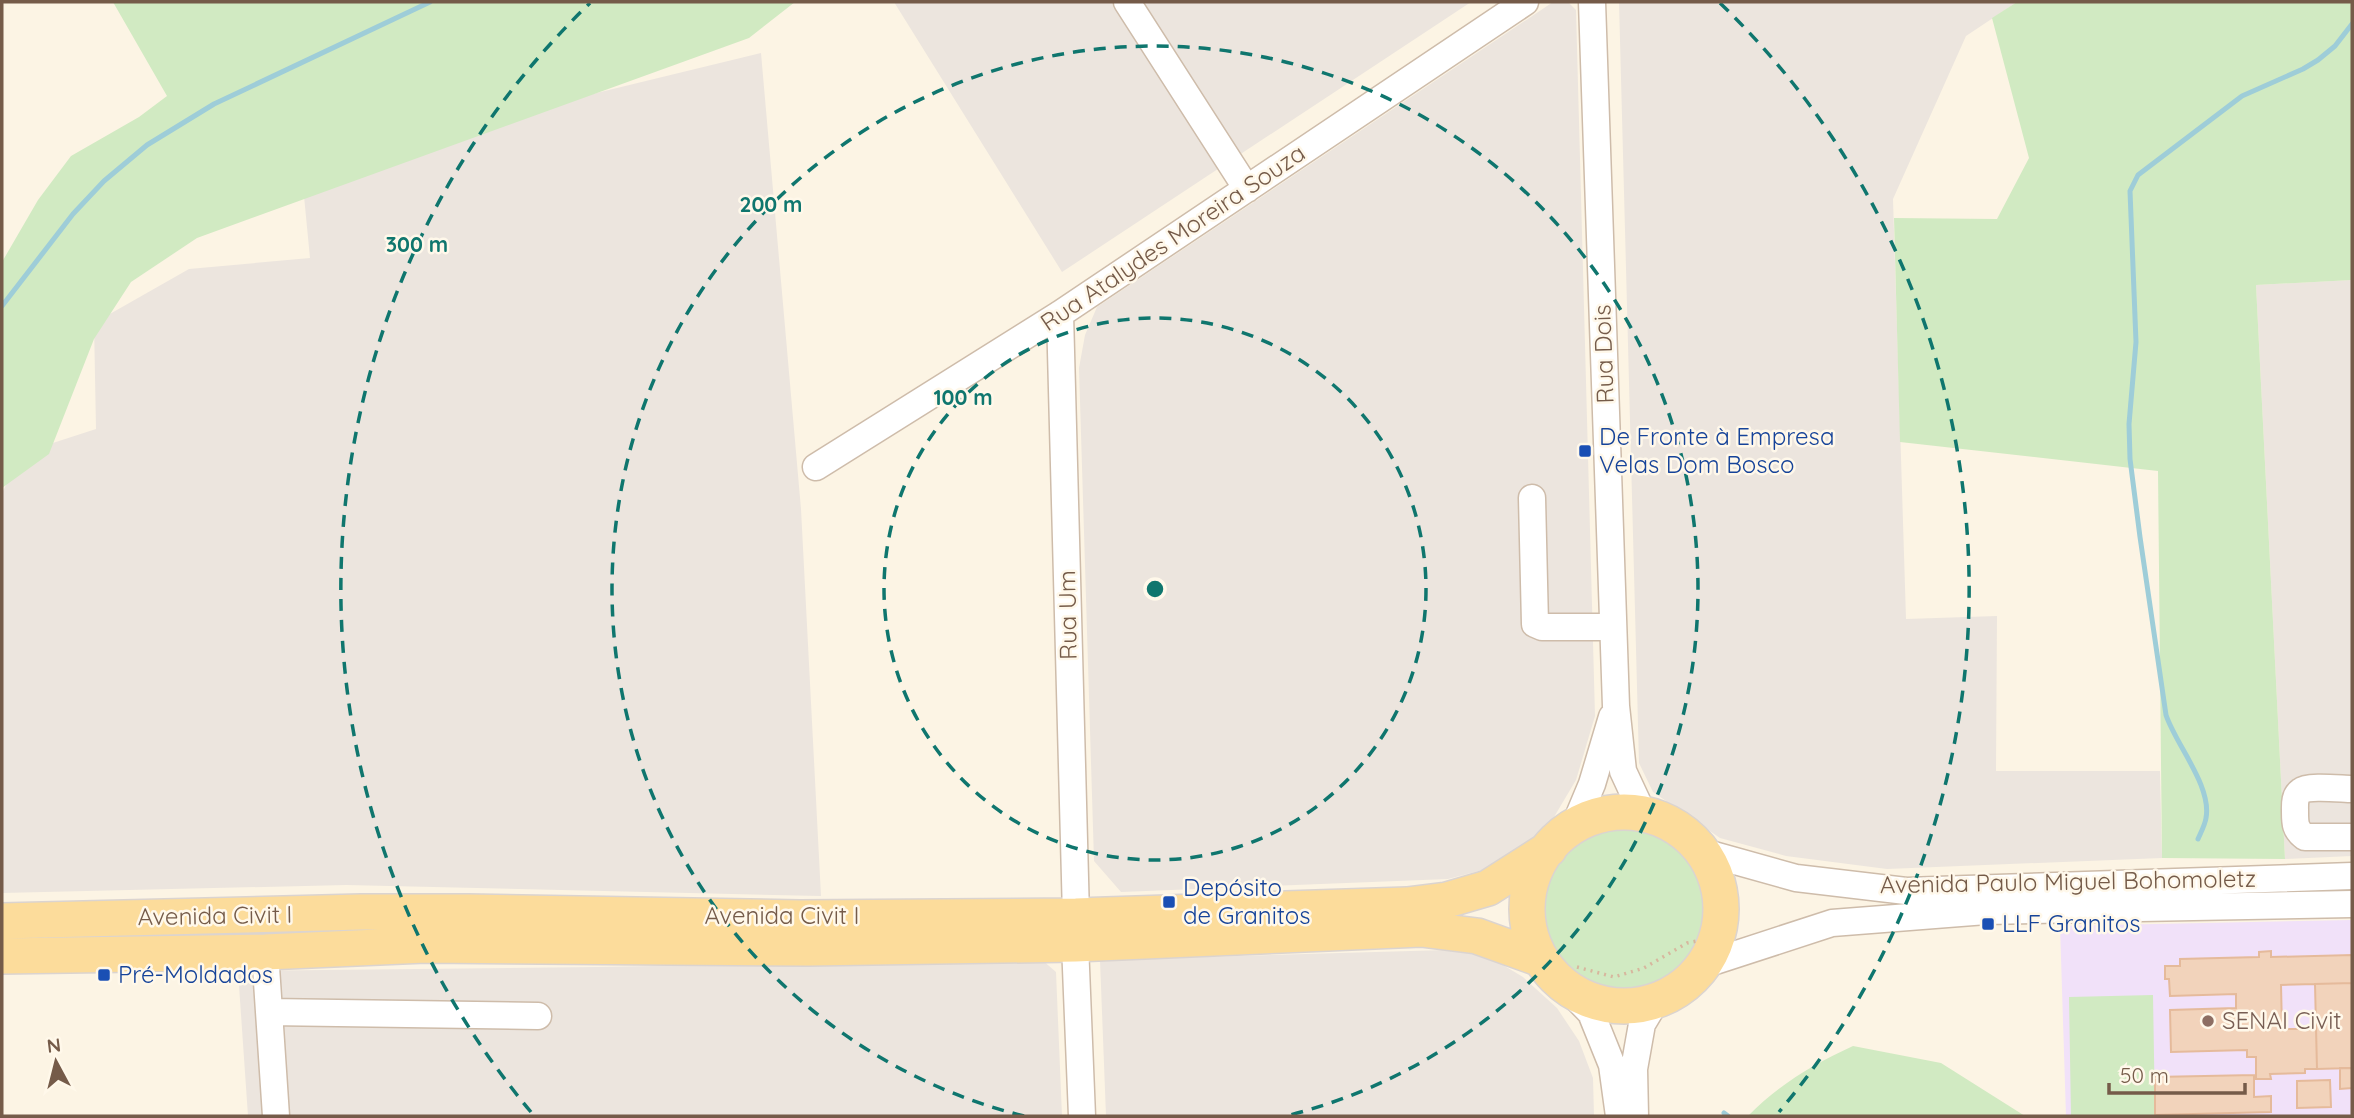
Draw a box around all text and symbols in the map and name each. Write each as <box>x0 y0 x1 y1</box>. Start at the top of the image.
street label: Rua Atalydes Moreira Souza <box>1034 137 1310 337</box>
text: 200 m <box>740 191 802 217</box>
text: 300 m <box>386 231 448 257</box>
street label: Rua Dois <box>1586 304 1620 404</box>
text: 100 m <box>933 384 993 410</box>
place label: De Fronte à Empresa Velas Dom Bosco <box>1599 421 1835 479</box>
marker: De Fronte à Empresa Velas Dom Bosco <box>1577 443 1593 459</box>
street label: Rua Um <box>1051 570 1083 660</box>
centre of rings <box>1143 577 1167 601</box>
street label: Avenida Paulo Miguel Bohomoletz <box>1880 863 2256 899</box>
place label: Depósito de Granitos <box>1183 872 1311 930</box>
marker: Depósito de Granitos <box>1161 894 1177 910</box>
street label: Avenida Civit I <box>137 899 293 931</box>
street label: Avenida Civit I <box>705 900 859 930</box>
place label: LLF Granitos <box>2002 908 2141 938</box>
marker: LLF Granitos <box>1980 916 1996 932</box>
place label: Pré-Moldados <box>118 959 273 989</box>
marker: Pré-Moldados <box>96 967 112 983</box>
place label: SENAI Civit <box>2222 1005 2341 1035</box>
marker: SENAI Civit <box>2200 1013 2216 1029</box>
north arrow <box>21 1027 91 1097</box>
text: N <box>46 1032 62 1058</box>
scale bar <box>2109 1052 2246 1096</box>
text: 50 m <box>2120 1062 2169 1088</box>

